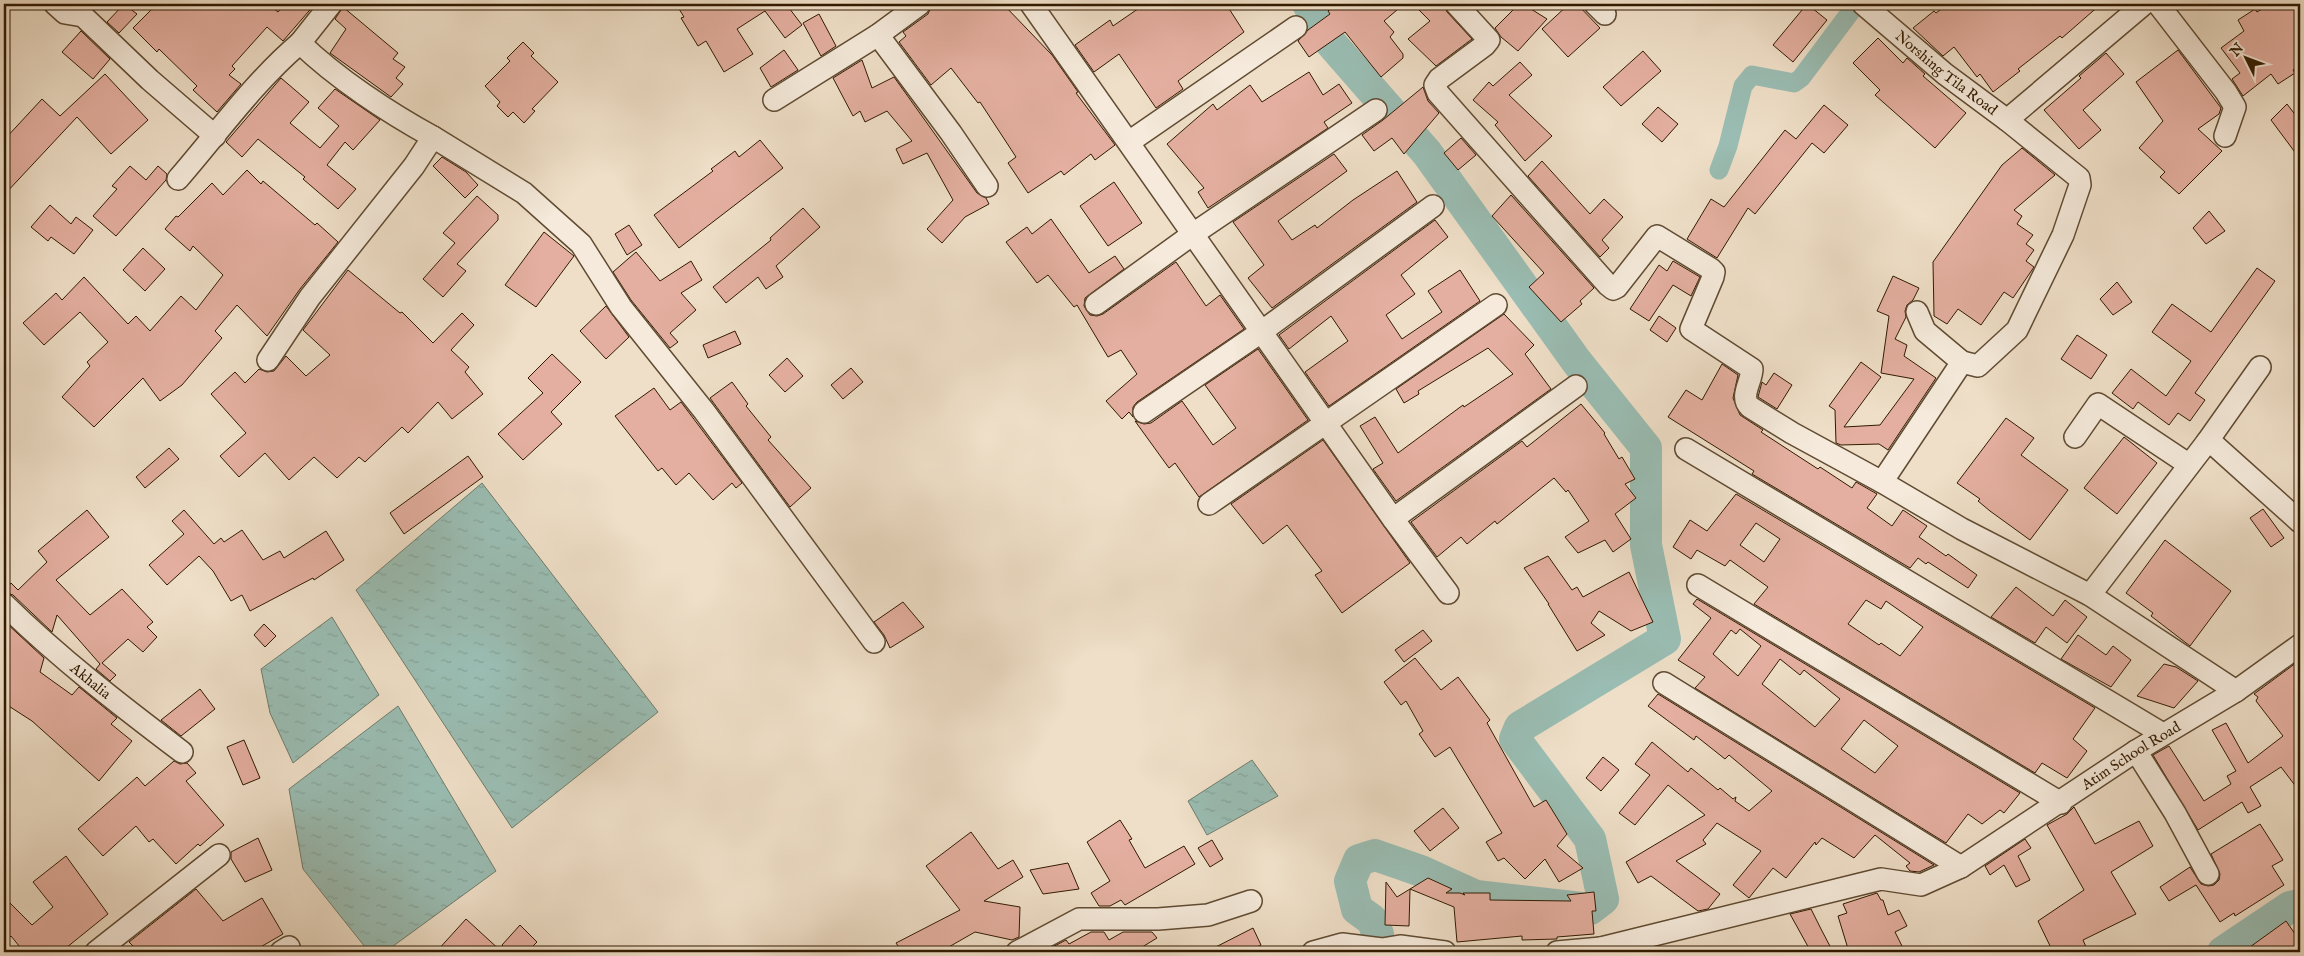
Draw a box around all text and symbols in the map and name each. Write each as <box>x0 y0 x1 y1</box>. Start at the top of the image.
street label: Norshing Tila Road <box>1891 27 2002 120</box>
north arrow <box>2222 32 2272 82</box>
text: N <box>2226 39 2248 61</box>
street label: Akhalia <box>65 658 115 704</box>
street label: Atim School Road <box>2077 717 2185 795</box>

